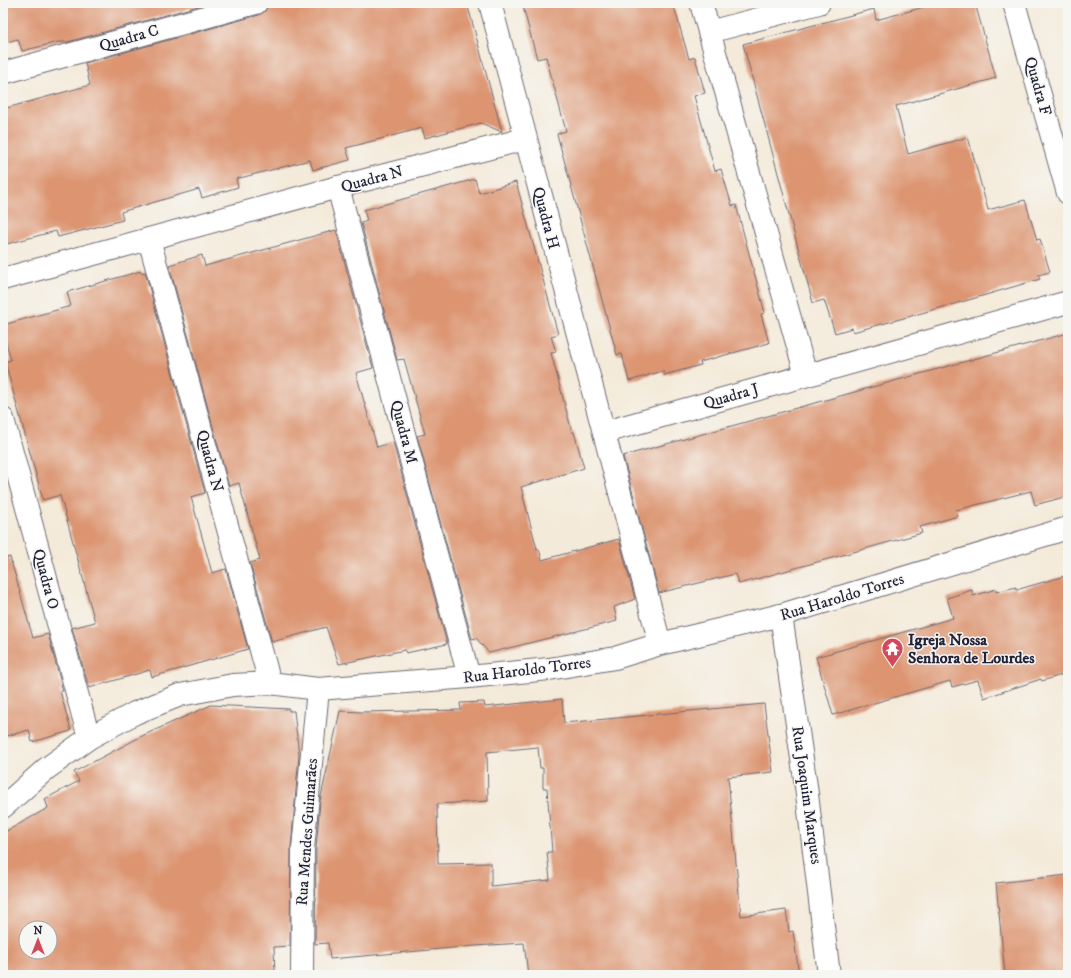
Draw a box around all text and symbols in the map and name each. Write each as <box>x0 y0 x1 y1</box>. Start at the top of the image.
street label: Quadra C <box>97 20 161 56</box>
street label: Quadra F <box>1020 54 1056 118</box>
street label: Quadra N <box>339 161 405 197</box>
street label: Quadra H <box>528 185 564 251</box>
street label: Quadra J <box>701 379 761 413</box>
street label: Quadra M <box>386 398 422 466</box>
street label: Quadra N <box>192 428 228 494</box>
street label: Quadra O <box>28 547 64 611</box>
street label: Rua Haroldo Torres <box>778 569 906 625</box>
place label: Igreja Nossa Senhora de Lourdes <box>908 630 1035 668</box>
temple icon: Igreja Nossa Senhora de Lourdes <box>880 636 906 669</box>
street label: Rua Haroldo Torres <box>462 652 592 688</box>
street label: Rua Joaquim Marques <box>787 725 827 865</box>
street label: Rua Mendes Guimarães <box>292 758 322 906</box>
north arrow <box>18 920 58 960</box>
text: N <box>33 924 43 938</box>

